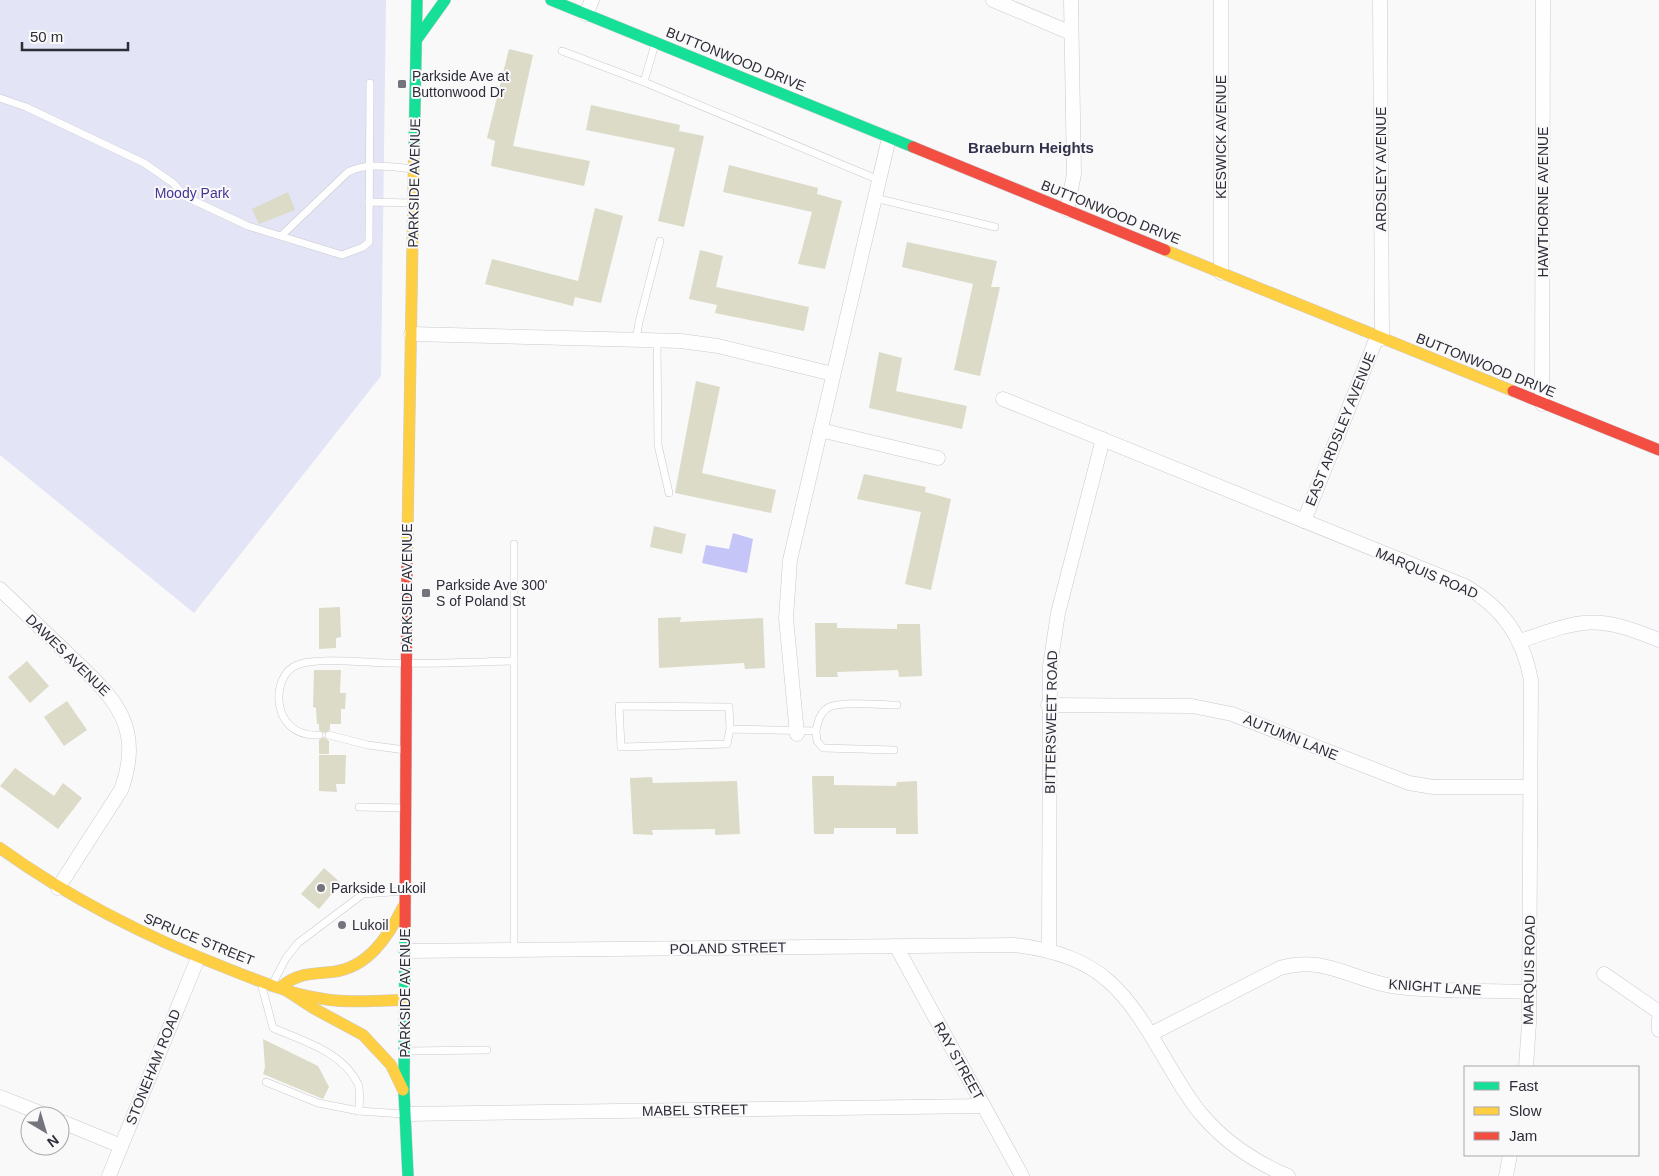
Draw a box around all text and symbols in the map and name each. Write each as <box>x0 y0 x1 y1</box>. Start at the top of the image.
scale bar <box>22 20 129 52</box>
street label: BUTTONWOOD DRIVE <box>664 24 808 94</box>
text: 50 m <box>30 28 63 45</box>
place label: Parkside Ave at Buttonwood Dr <box>412 68 509 100</box>
street label: KESWICK AVENUE <box>1213 75 1229 199</box>
marker: Parkside Ave at Buttonwood Dr <box>396 78 408 90</box>
street label: ARDSLEY AVENUE <box>1373 107 1389 231</box>
street label: PARKSIDE AVENUE <box>405 118 423 248</box>
street label: HAWTHORNE AVENUE <box>1535 127 1551 277</box>
district label: Braeburn Heights <box>968 139 1094 156</box>
street label: BUTTONWOOD DRIVE <box>1039 177 1183 247</box>
park label: Moody Park <box>155 185 230 201</box>
street label: BUTTONWOOD DRIVE <box>1414 330 1558 400</box>
street label: EAST ARDSLEY AVENUE <box>1302 350 1378 508</box>
street label: PARKSIDE AVENUE <box>399 523 415 653</box>
street label: MARQUIS ROAD <box>1373 544 1481 602</box>
place label: Parkside Ave 300' S of Poland St <box>436 577 547 609</box>
marker: Parkside Ave 300' S of Poland St <box>420 587 432 599</box>
street label: DAWES AVENUE <box>23 611 113 699</box>
street label: BITTERSWEET ROAD <box>1042 650 1060 794</box>
street label: AUTUMN LANE <box>1241 711 1341 763</box>
place label: Parkside Lukoil <box>331 880 426 896</box>
marker: Parkside Lukoil <box>315 882 327 894</box>
street label: SPRUCE STREET <box>142 910 257 969</box>
street label: MARQUIS ROAD <box>1520 915 1538 1025</box>
place label: Lukoil <box>352 917 389 933</box>
marker: Lukoil <box>336 919 348 931</box>
street label: PARKSIDE AVENUE <box>397 928 413 1058</box>
street label: POLAND STREET <box>670 939 787 957</box>
street label: KNIGHT LANE <box>1388 976 1482 998</box>
street label: STONEHAM ROAD <box>122 1007 184 1127</box>
street label: RAY STREET <box>931 1019 987 1103</box>
legend <box>1464 1066 1639 1156</box>
text: Fast <box>1509 1077 1539 1094</box>
street label: MABEL STREET <box>642 1101 749 1119</box>
text: Slow <box>1509 1102 1542 1119</box>
north arrow <box>20 1106 70 1156</box>
text: Jam <box>1509 1127 1537 1144</box>
text: N <box>44 1132 62 1151</box>

